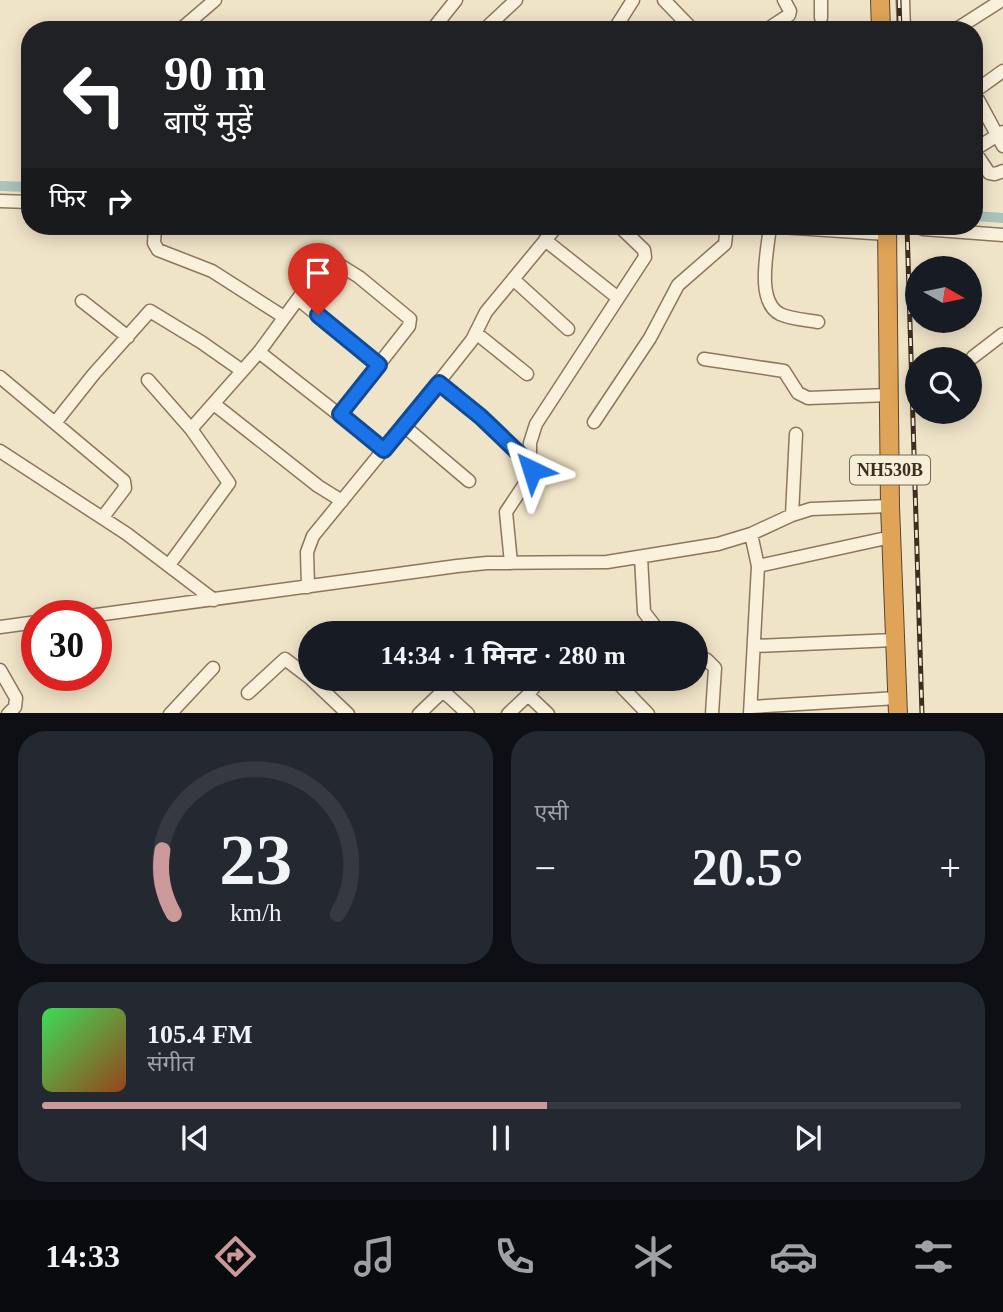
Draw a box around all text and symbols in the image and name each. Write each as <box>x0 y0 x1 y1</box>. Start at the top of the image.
text: 90 m <box>164 46 266 101</box>
icon: left <box>49 49 140 140</box>
text: बाएँ मुड़ें <box>164 104 253 140</box>
icon: right <box>100 182 138 220</box>
text: फिर <box>49 184 86 213</box>
pin <box>288 243 348 315</box>
icon: arrive <box>299 254 337 292</box>
north arrow <box>905 256 982 332</box>
map controls <box>905 256 982 424</box>
button: search <box>905 347 982 424</box>
position arrow <box>495 433 569 507</box>
road number: NH530B <box>850 456 930 484</box>
speed limit sign: 30 <box>21 600 112 691</box>
text: 14:34 · 1 मिनट · 280 m <box>380 641 626 670</box>
text: एसी <box>535 800 569 825</box>
text: 23 <box>219 819 292 900</box>
text: 20.5° <box>692 839 804 896</box>
text: − <box>535 847 556 889</box>
text: + <box>940 847 961 889</box>
text: km/h <box>230 898 281 925</box>
text: 105.4 FM <box>147 1020 252 1049</box>
text: संगीत <box>147 1051 195 1076</box>
icon: previous <box>176 1119 214 1157</box>
icon: pause <box>482 1119 520 1157</box>
icon: next <box>789 1119 827 1157</box>
icon: directions <box>211 1232 260 1281</box>
icon: music <box>350 1232 399 1281</box>
icon: phone <box>490 1232 539 1281</box>
icon: climate <box>629 1232 678 1281</box>
icon: car <box>769 1232 818 1281</box>
icon: filters <box>909 1232 958 1281</box>
text: 14:33 <box>45 1238 120 1274</box>

